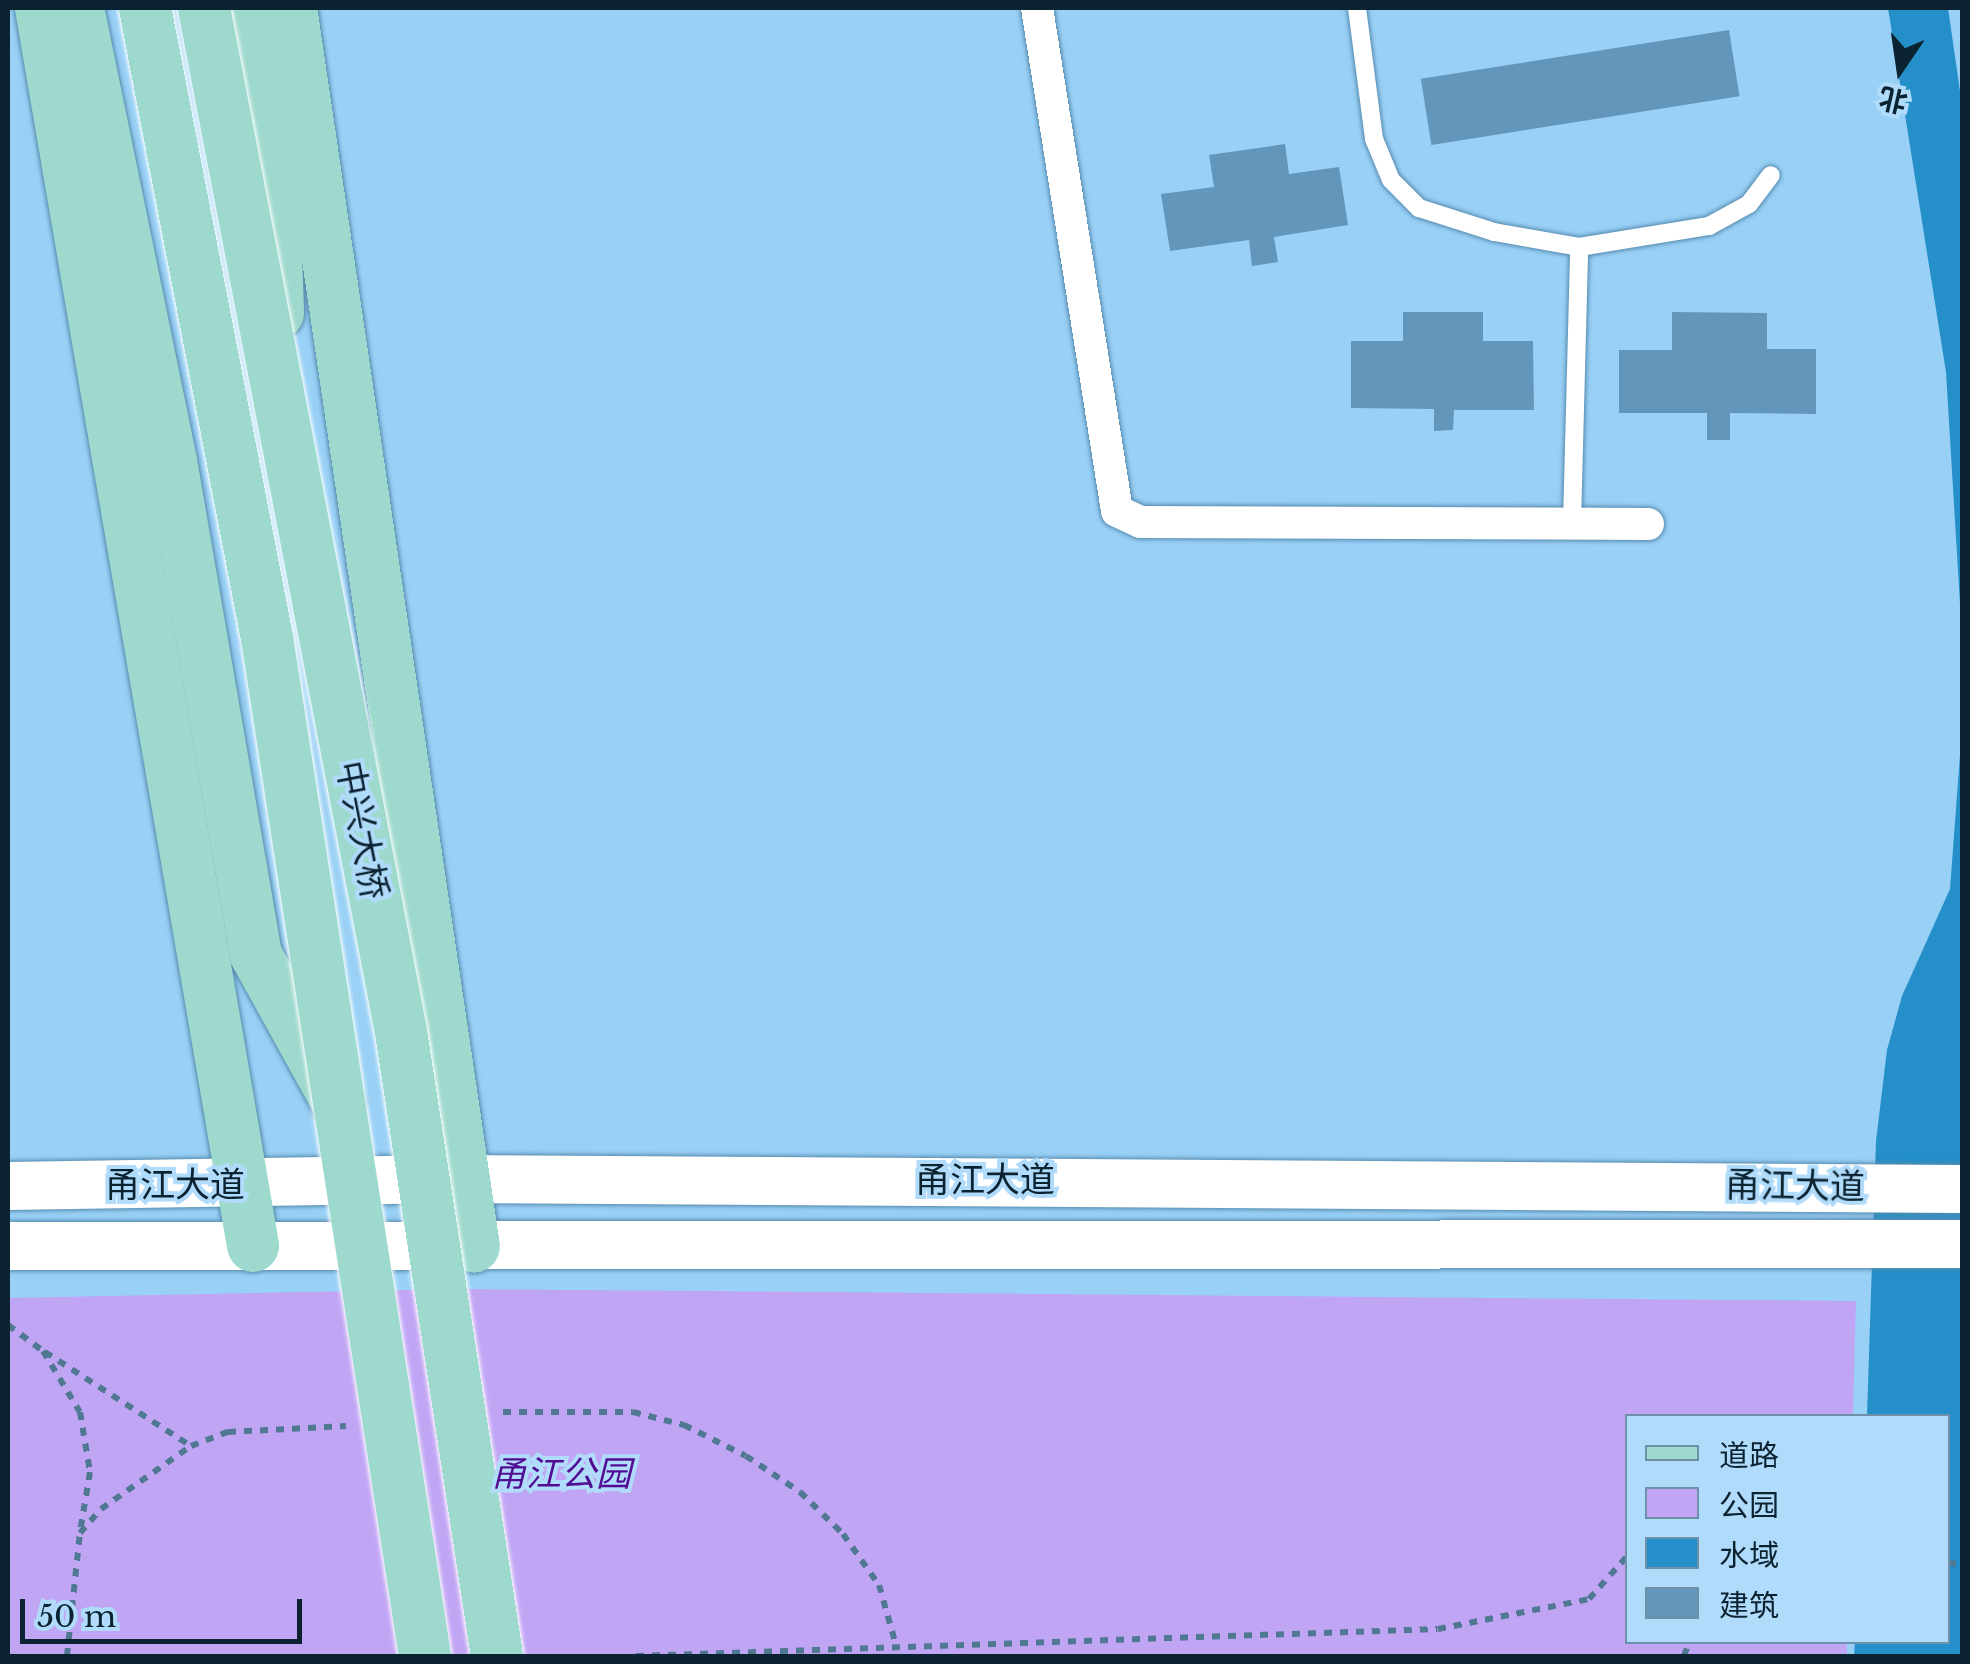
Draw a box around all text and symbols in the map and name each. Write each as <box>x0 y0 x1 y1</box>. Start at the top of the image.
north arrow <box>1850 20 1950 120</box>
text: 北 <box>1876 80 1911 120</box>
street label: 中兴大桥 <box>328 757 396 903</box>
street label: 甬江大道 <box>915 1159 1055 1201</box>
street label: 甬江大道 <box>105 1164 245 1206</box>
street label: 甬江大道 <box>1725 1164 1865 1208</box>
legend <box>1625 1414 1950 1644</box>
text: 道路 <box>1719 1437 1779 1474</box>
park label: 甬江公园 <box>491 1453 631 1495</box>
text: 公园 <box>1719 1487 1779 1524</box>
text: 水域 <box>1719 1537 1779 1574</box>
scale bar <box>25 1579 308 1641</box>
text: 建筑 <box>1719 1587 1779 1624</box>
text: 50 m <box>37 1598 116 1635</box>

